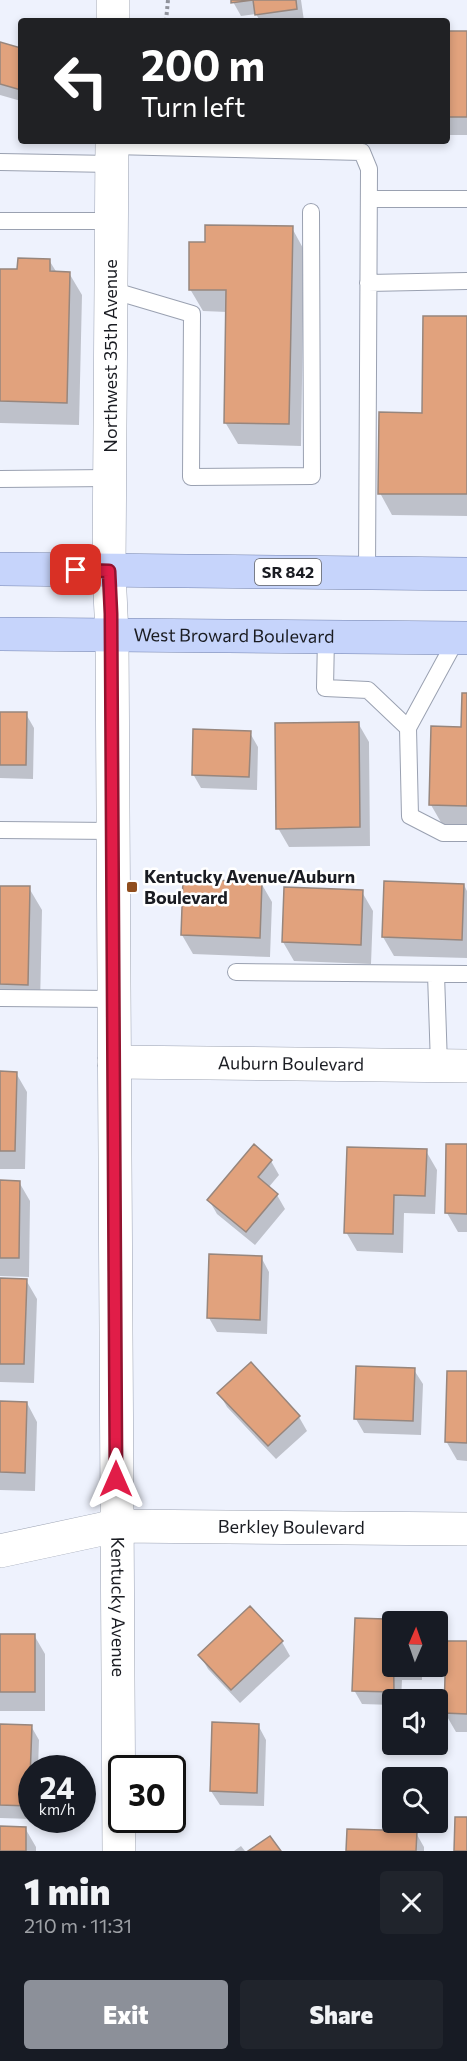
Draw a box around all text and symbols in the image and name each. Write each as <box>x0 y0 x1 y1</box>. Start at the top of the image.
text: 200 m <box>141 38 265 90</box>
icon: left <box>42 42 120 120</box>
text: Turn left <box>141 90 245 123</box>
street label: Northwest 35th Avenue <box>99 259 121 453</box>
pin <box>50 544 101 595</box>
icon: arrive <box>59 553 92 586</box>
road number: SR 842 <box>255 559 321 585</box>
street label: West Broward Boulevard <box>133 623 335 647</box>
place label: Kentucky Avenue/Auburn Boulevard <box>144 865 355 908</box>
marker: Kentucky Avenue/Auburn Boulevard <box>125 880 139 894</box>
street label: Auburn Boulevard <box>218 1051 364 1075</box>
position arrow <box>84 1447 148 1511</box>
street label: Berkley Boulevard <box>218 1515 365 1538</box>
street label: Kentucky Avenue <box>107 1537 130 1677</box>
north arrow <box>382 1611 448 1677</box>
map controls <box>382 1611 448 1833</box>
button: sound <box>382 1689 448 1755</box>
speed limit sign: 30 <box>108 1755 186 1833</box>
button: search <box>382 1767 448 1833</box>
text: 24 <box>39 1768 75 1805</box>
text: km/h <box>39 1800 75 1818</box>
text: 1 min <box>24 1868 110 1912</box>
button: close <box>380 1871 443 1934</box>
text: 210 m · 11:31 <box>24 1913 132 1937</box>
button: Exit <box>24 1980 228 2049</box>
button: Share <box>240 1980 443 2049</box>

